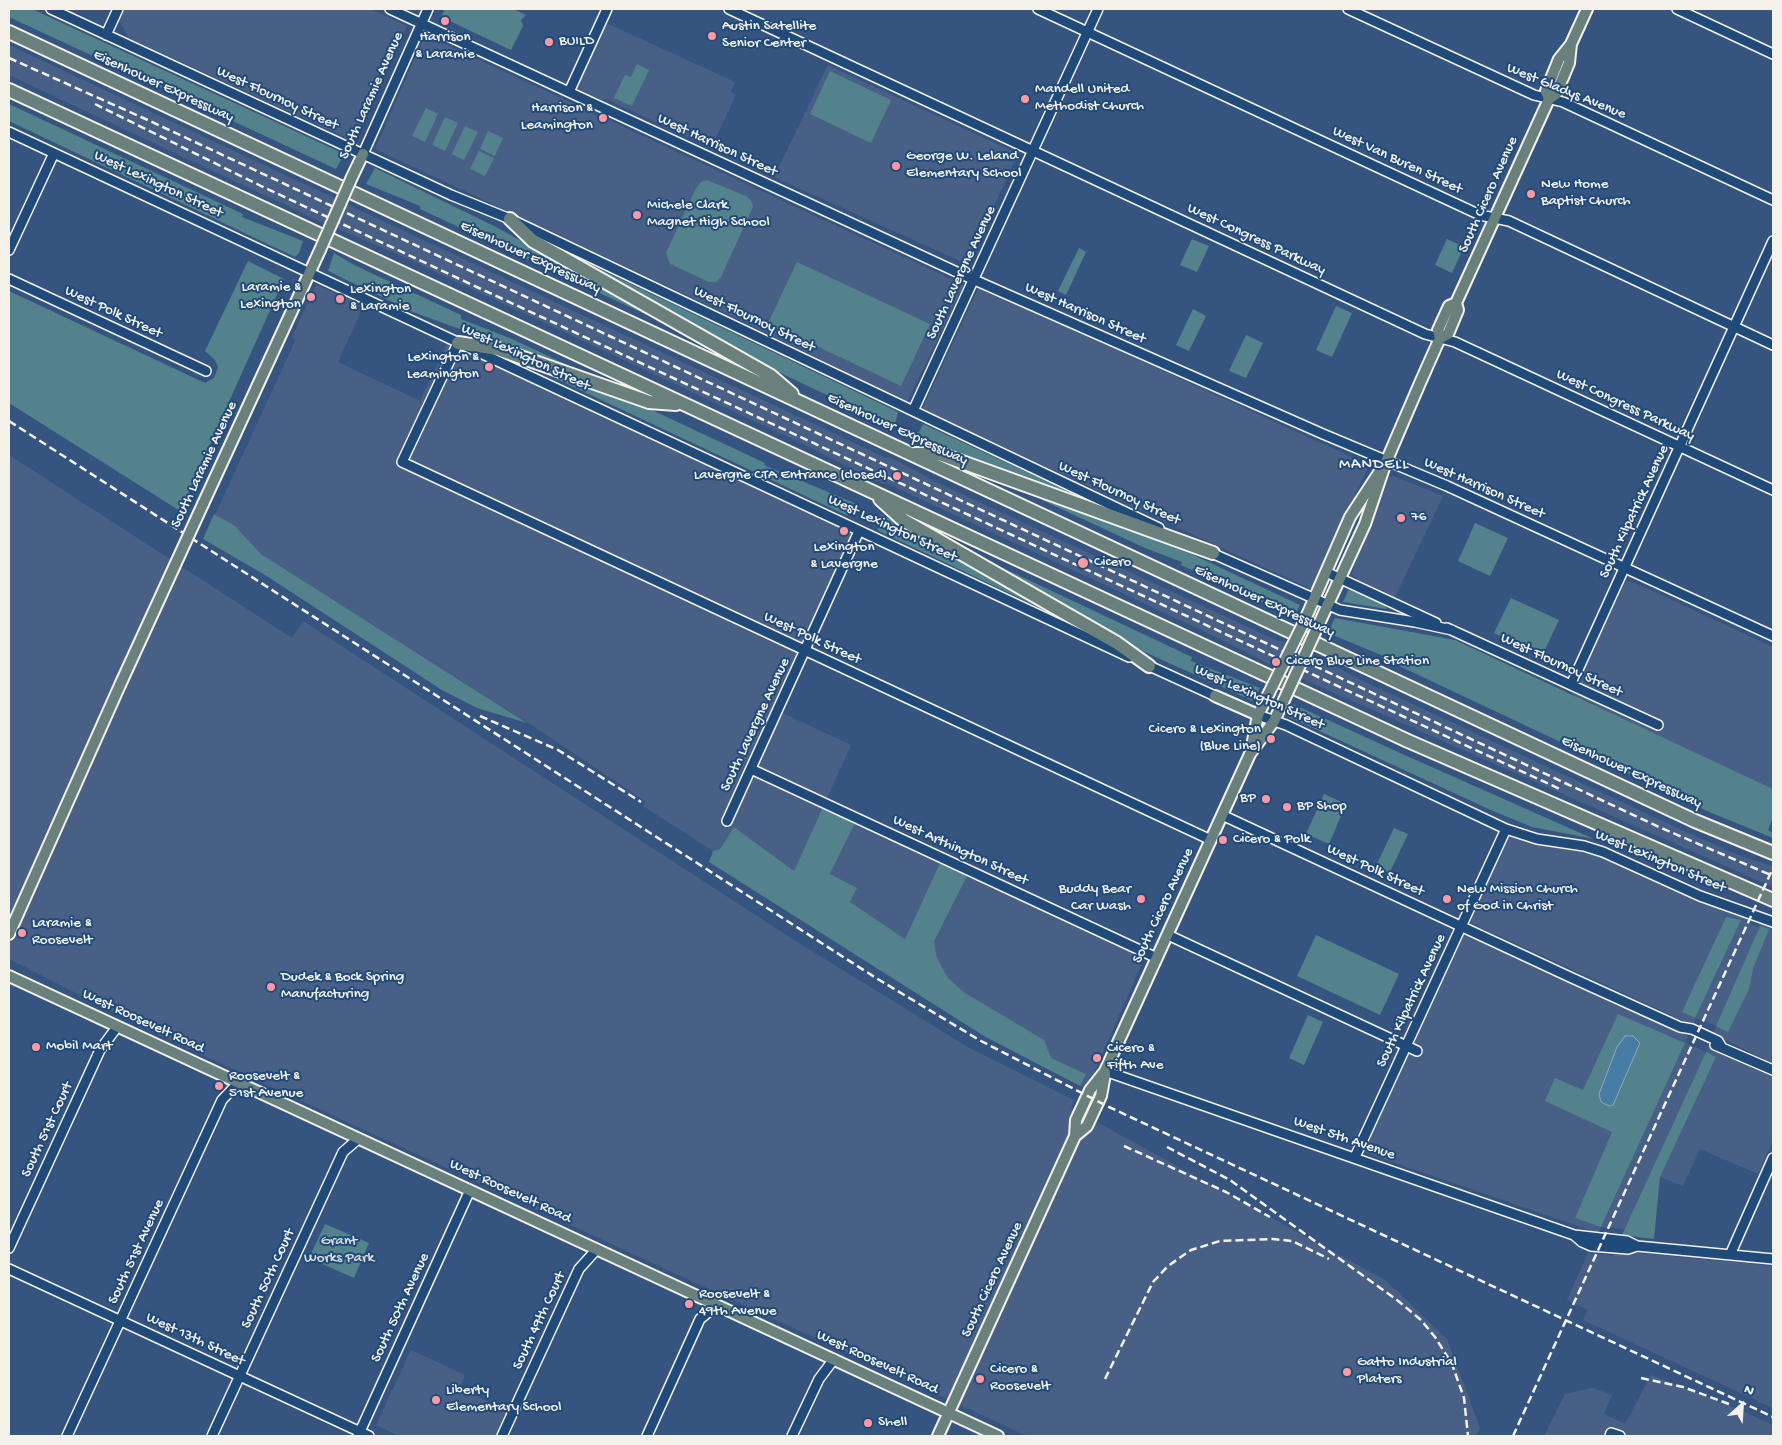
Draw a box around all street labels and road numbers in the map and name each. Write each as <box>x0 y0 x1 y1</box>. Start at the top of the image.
street label: South Laramie Avenue <box>336 30 408 162</box>
street label: Eisenhower Expressway <box>90 46 236 128</box>
street label: West Gladys Avenue <box>1504 60 1628 124</box>
street label: West Flournoy Street <box>213 63 341 135</box>
street label: West Harrison Street <box>654 110 780 182</box>
street label: West Van Buren Street <box>1329 123 1465 199</box>
street label: South Cicero Avenue <box>1455 134 1523 256</box>
street label: West Lexington Street <box>91 147 225 223</box>
street label: West Congress Parkway <box>1184 200 1328 280</box>
street label: South Lavergne Avenue <box>923 203 1001 343</box>
street label: Eisenhower Expressway <box>457 217 603 299</box>
street label: West Harrison Street <box>1022 279 1148 349</box>
street label: West Polk Street <box>61 283 165 343</box>
street label: West Flournoy Street <box>690 283 818 357</box>
street label: West Lexington Street <box>458 320 592 396</box>
street label: West Congress Parkway <box>1553 366 1697 446</box>
street label: Eisenhower Expressway <box>824 389 970 471</box>
street label: South Laramie Avenue <box>168 399 242 531</box>
street label: South Kilpatrick Avenue <box>1596 442 1674 582</box>
street label: West Harrison Street <box>1421 454 1547 524</box>
street label: West Flournoy Street <box>1055 458 1183 530</box>
street label: West Lexington Street <box>825 491 959 567</box>
street label: Eisenhower Expressway <box>1191 561 1337 643</box>
street label: West Polk Street <box>760 609 864 669</box>
street label: West Flournoy Street <box>1497 630 1625 702</box>
street label: South Lavergne Avenue <box>717 655 795 795</box>
street label: West Lexington Street <box>1191 661 1327 735</box>
street label: Eisenhower Expressway <box>1558 732 1704 814</box>
street label: West Arthington Street <box>889 812 1031 890</box>
street label: West Lexington Street <box>1592 826 1728 898</box>
street label: West Polk Street <box>1323 841 1427 901</box>
street label: South Cicero Avenue <box>1129 845 1199 967</box>
street label: South Kilpatrick Avenue <box>1373 931 1451 1071</box>
street label: West Roosevelt Road <box>79 986 207 1058</box>
street label: South 51st Court <box>18 1080 78 1180</box>
street label: West 5th Avenue <box>1291 1113 1397 1165</box>
street label: West Roosevelt Road <box>446 1156 574 1228</box>
street label: South 51st Avenue <box>105 1197 169 1307</box>
street label: South Cicero Avenue <box>958 1219 1028 1341</box>
street label: South 50th Court <box>238 1226 300 1332</box>
street label: South 50th Avenue <box>368 1250 434 1366</box>
street label: South 49th Court <box>509 1269 571 1373</box>
street label: West 13th Street <box>143 1309 247 1371</box>
street label: West Roosevelt Road <box>813 1327 941 1399</box>

